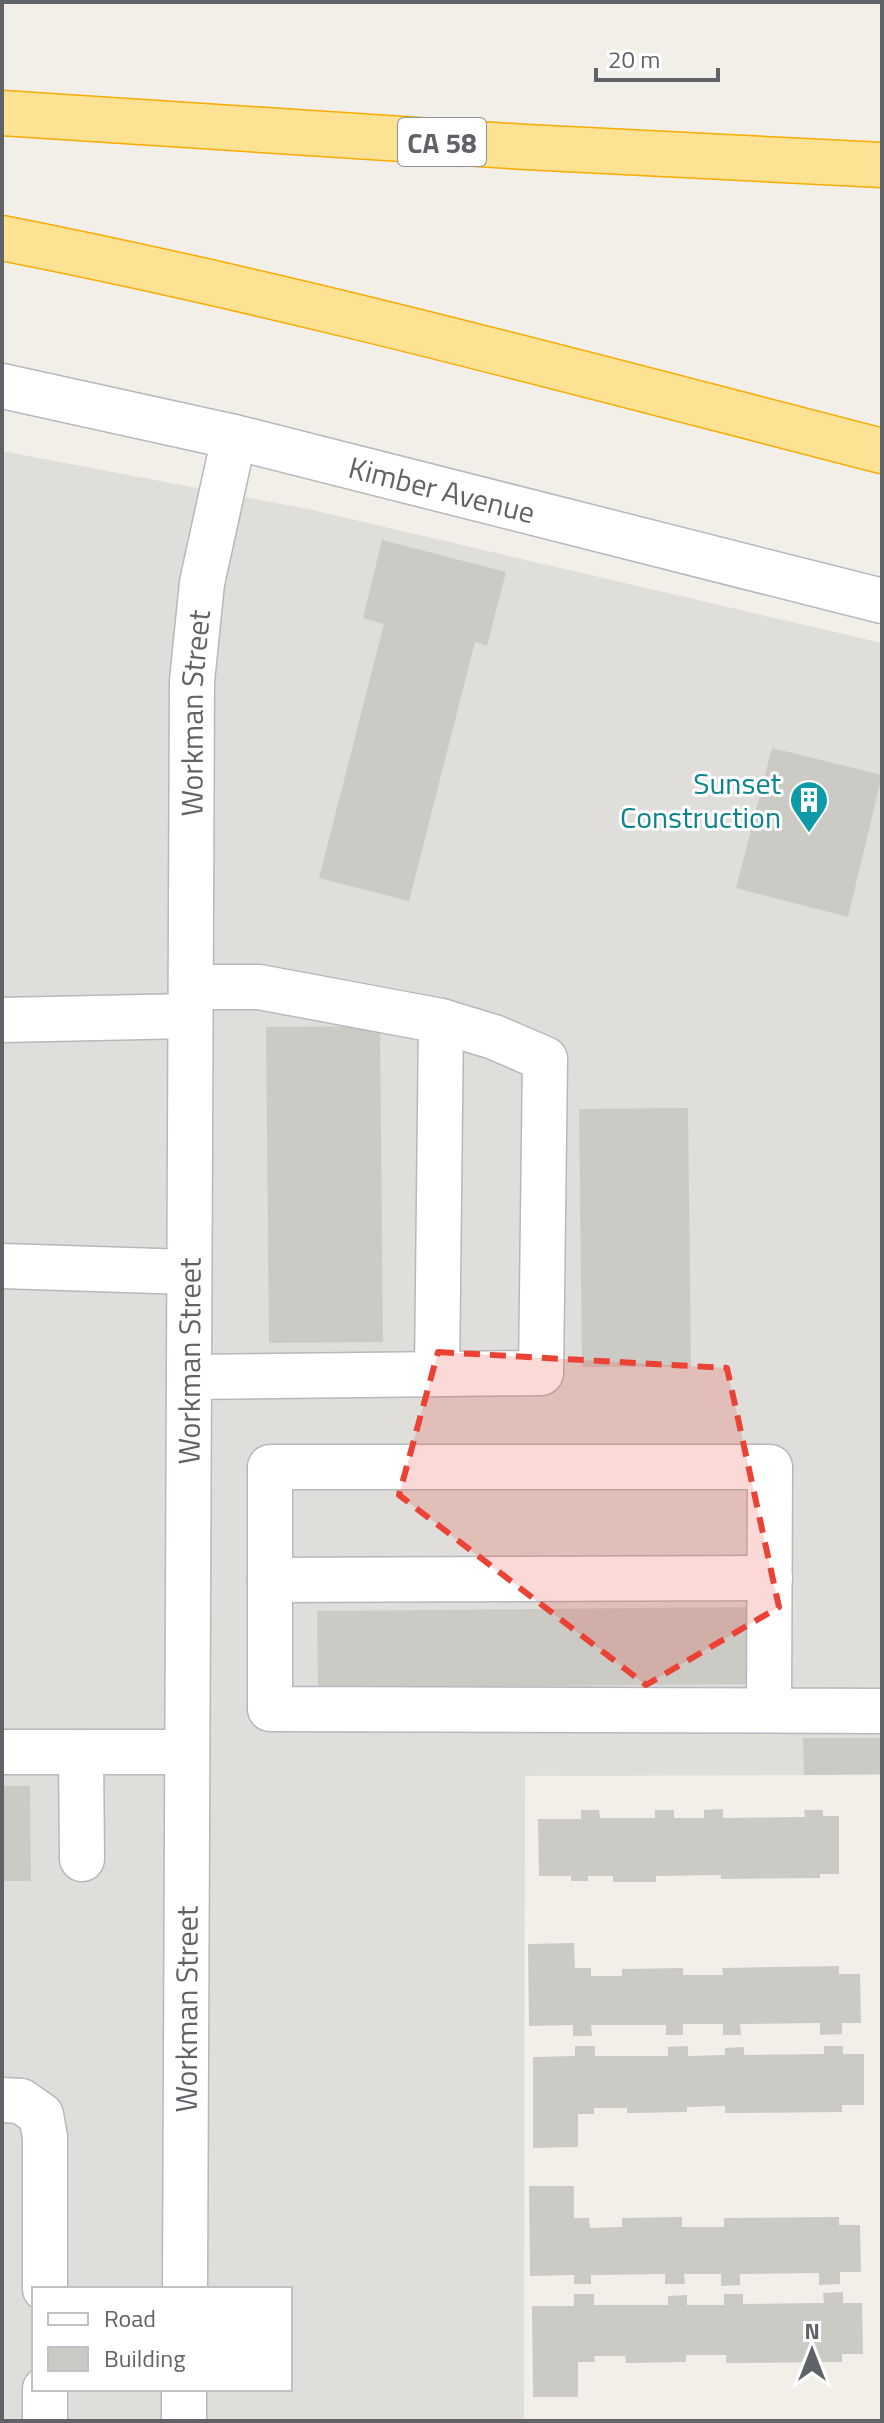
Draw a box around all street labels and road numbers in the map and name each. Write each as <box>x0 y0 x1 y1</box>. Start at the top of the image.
road number: CA 58 <box>398 118 486 166</box>
street label: Kimber Avenue <box>344 444 540 535</box>
street label: Workman Street <box>168 607 222 817</box>
street label: Workman Street <box>166 1257 212 1465</box>
street label: Workman Street <box>163 1905 210 2113</box>

